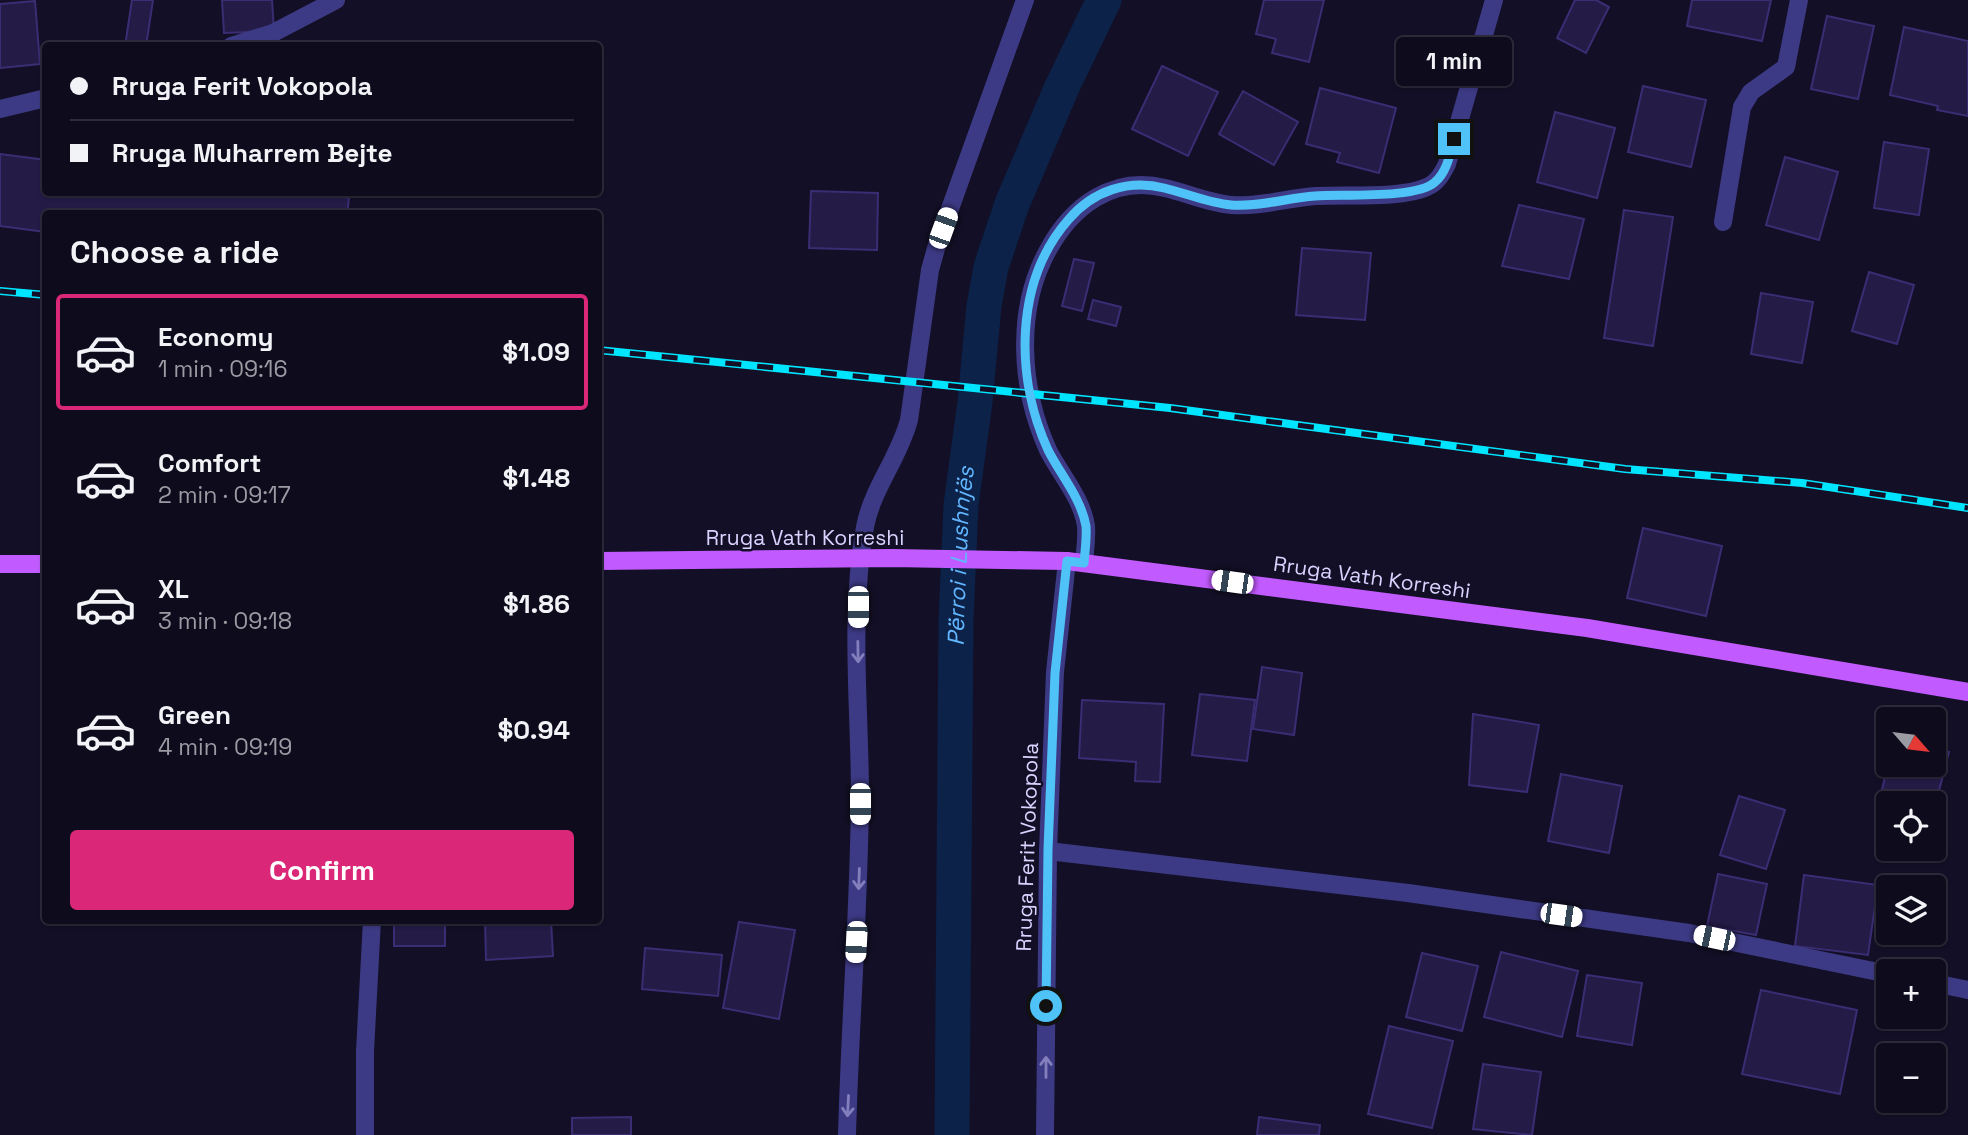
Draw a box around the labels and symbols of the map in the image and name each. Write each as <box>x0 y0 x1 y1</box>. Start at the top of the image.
callout: 1 min <box>1396 38 1512 86</box>
route end <box>1438 123 1470 155</box>
car <box>926 205 961 251</box>
water label: Përroi i Lushnjës <box>941 464 981 646</box>
street label: Rruga Vath Korreshi <box>706 524 904 551</box>
street label: Rruga Vath Korreshi <box>1272 550 1472 604</box>
car <box>1210 569 1255 595</box>
car <box>848 586 869 628</box>
one-way arrow <box>851 640 865 663</box>
north arrow <box>1876 707 1946 777</box>
street label: Rruga Ferit Vokopola <box>1010 742 1044 952</box>
car <box>850 783 871 825</box>
one-way arrow <box>852 867 865 890</box>
car <box>1539 902 1584 928</box>
car <box>845 920 868 964</box>
car <box>1692 923 1737 953</box>
route start <box>1030 990 1062 1022</box>
one-way arrow <box>1039 1056 1053 1079</box>
one-way arrow <box>841 1095 854 1118</box>

